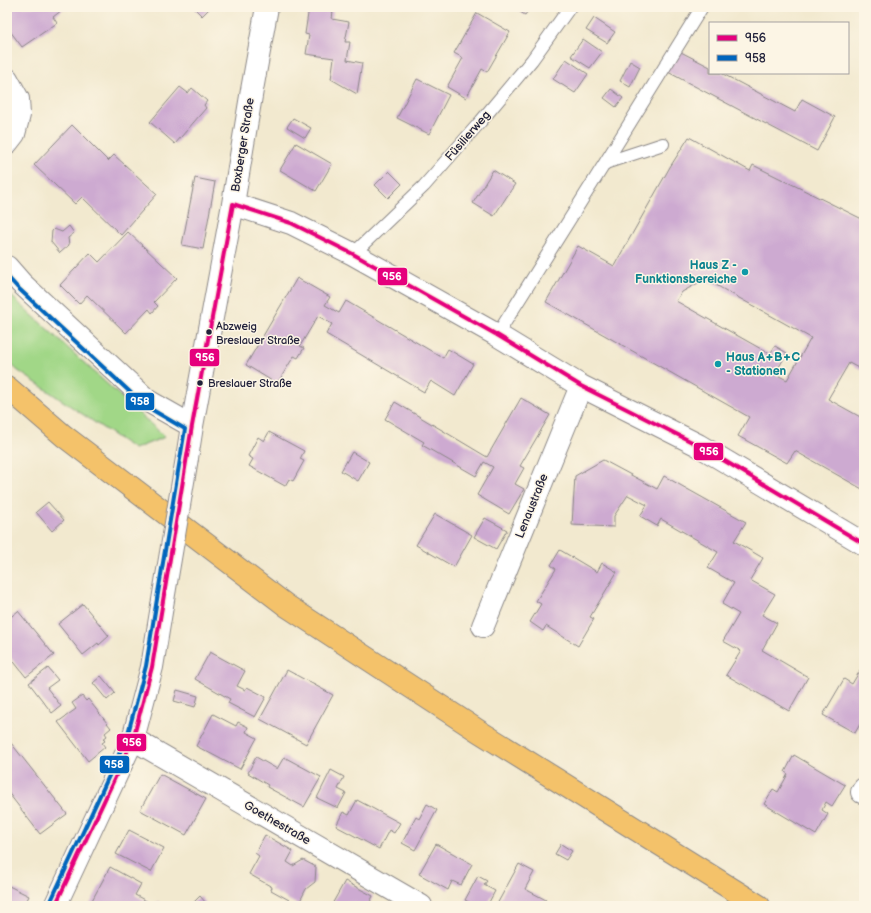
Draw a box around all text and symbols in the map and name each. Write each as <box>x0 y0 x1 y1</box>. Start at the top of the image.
legend <box>709 22 849 74</box>
text: 956 <box>745 31 766 46</box>
text: 958 <box>745 51 766 66</box>
street label: Boxberger Straße <box>228 97 258 193</box>
street label: Füsilierweg <box>442 108 494 164</box>
place label: Haus Z - Funktionsbereiche <box>635 258 737 287</box>
line badge: 956 <box>377 267 408 286</box>
marker: Haus Z - Funktionsbereiche <box>740 267 750 277</box>
text: 956 <box>382 270 402 283</box>
place label: Abzweig Breslauer Straße <box>216 320 300 347</box>
marker: Abzweig Breslauer Straße <box>204 327 214 337</box>
line badge: 956 <box>189 348 220 367</box>
place label: Haus A+B+C - Stationen <box>726 350 801 379</box>
text: 956 <box>195 351 215 364</box>
marker: Haus A+B+C - Stationen <box>713 359 723 369</box>
place label: Breslauer Straße <box>208 377 292 390</box>
marker: Breslauer Straße <box>195 378 205 388</box>
line badge: 958 <box>125 392 155 411</box>
text: 958 <box>130 395 150 408</box>
line badge: 956 <box>693 442 724 461</box>
text: 956 <box>699 445 719 458</box>
street label: Lenaustraße <box>512 472 552 540</box>
line badge: 956 <box>116 733 147 752</box>
text: 956 <box>122 736 142 749</box>
line badge: 958 <box>99 755 130 774</box>
text: 958 <box>104 758 124 771</box>
street label: Goethestraße <box>241 798 313 848</box>

